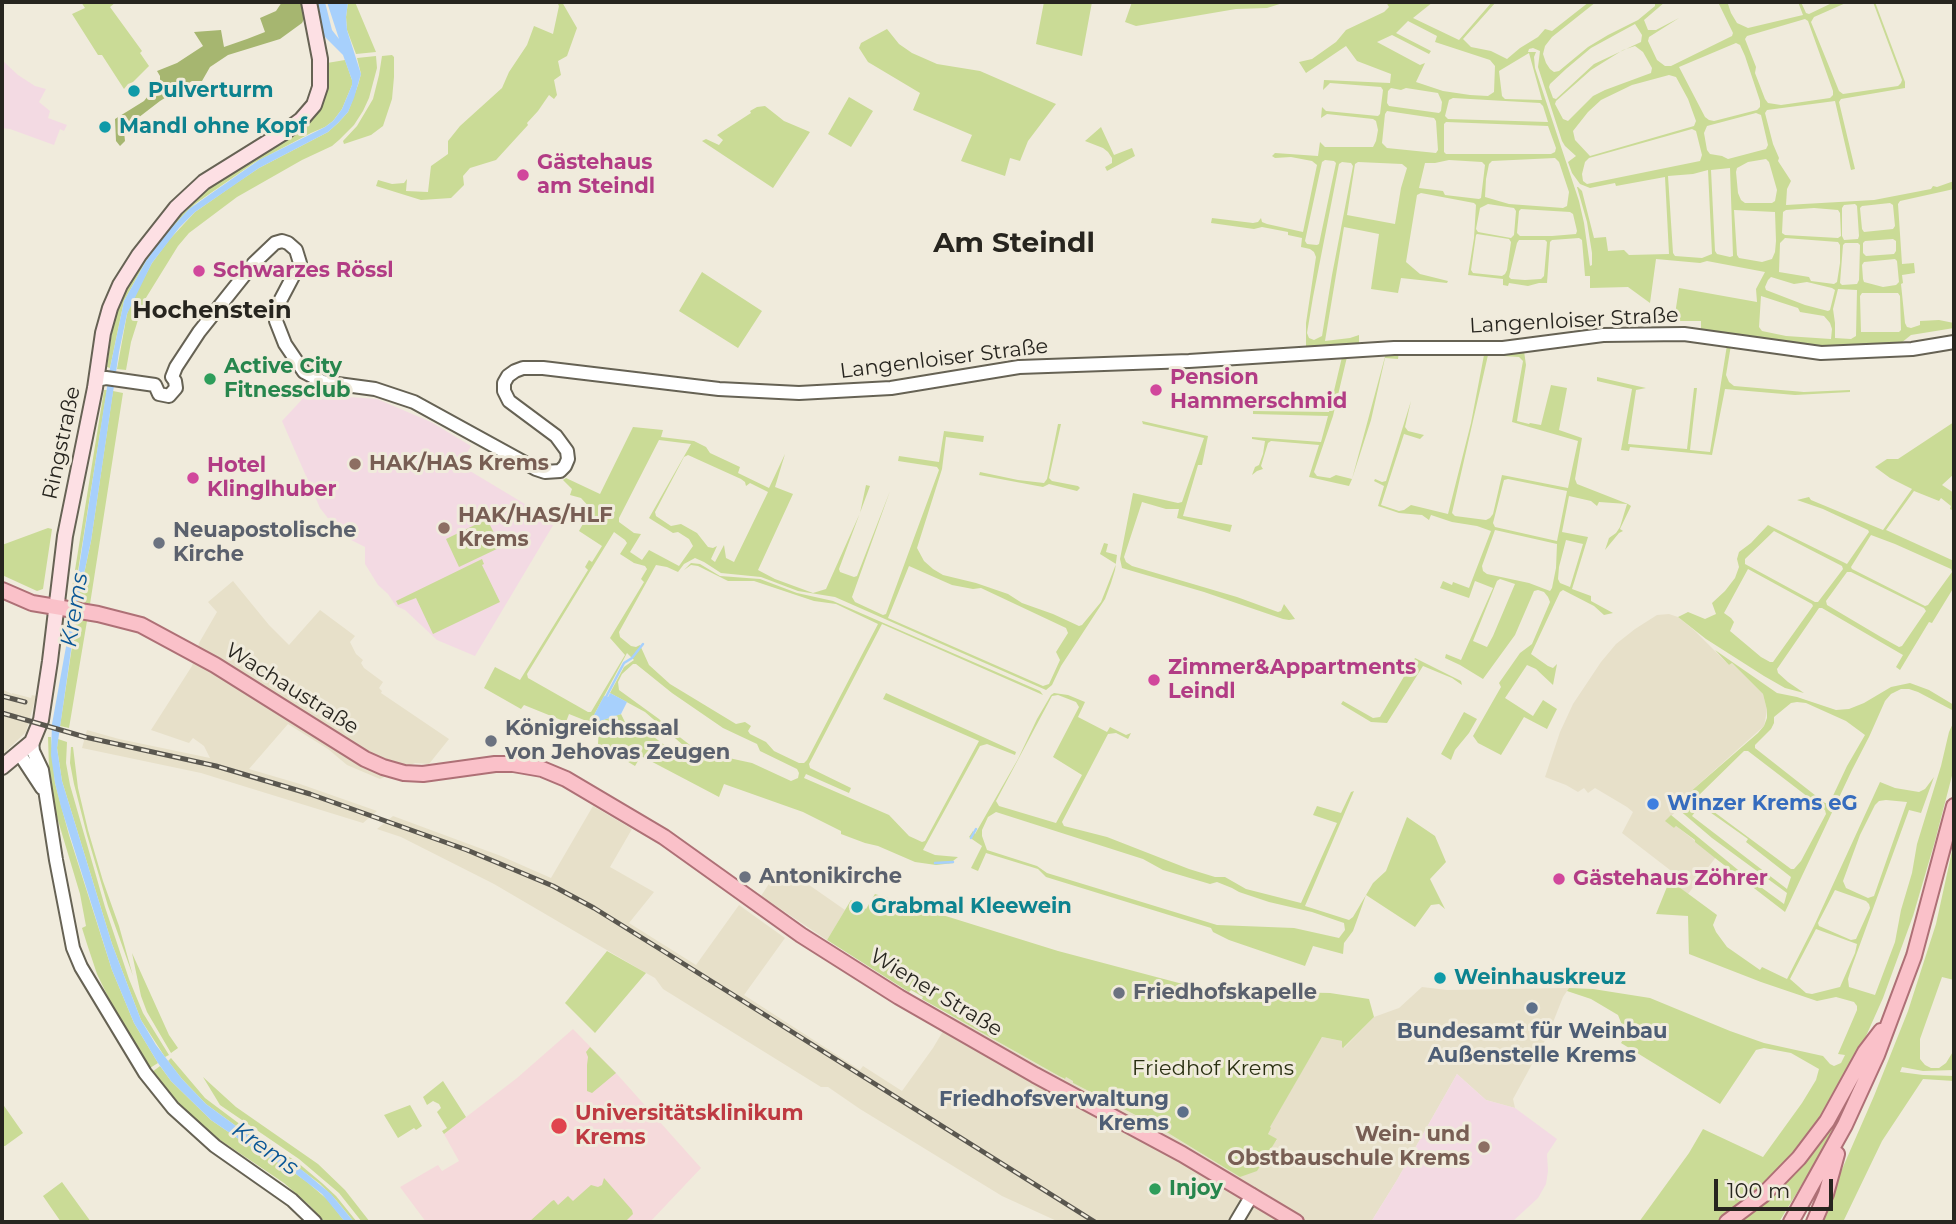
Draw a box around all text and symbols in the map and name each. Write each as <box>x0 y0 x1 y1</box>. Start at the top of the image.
place label: Pulverturm <box>148 78 274 104</box>
marker: Pulverturm <box>126 83 142 99</box>
place label: Mandl ohne Kopf <box>119 114 307 140</box>
marker: Mandl ohne Kopf <box>97 119 113 135</box>
place label: Gästehaus am Steindl <box>537 150 655 200</box>
marker: Gästehaus am Steindl <box>515 167 531 183</box>
district label: Am Steindl <box>933 227 1095 261</box>
place label: Schwarzes Rössl <box>213 258 394 284</box>
marker: Schwarzes Rössl <box>191 263 207 279</box>
district label: Hochenstein <box>132 297 292 325</box>
street label: Langenloiser Straße <box>1469 303 1679 339</box>
street label: Langenloiser Straße <box>838 334 1050 384</box>
place label: Active City Fitnessclub <box>224 354 351 404</box>
place label: Pension Hammerschmid <box>1170 365 1347 415</box>
marker: Active City Fitnessclub <box>202 371 218 387</box>
marker: Pension Hammerschmid <box>1148 382 1164 398</box>
street label: Ringstraße <box>38 384 86 502</box>
place label: HAK/HAS Krems <box>369 451 549 477</box>
place label: Hotel Klinglhuber <box>207 453 337 503</box>
marker: HAK/HAS Krems <box>347 456 363 472</box>
marker: Hotel Klinglhuber <box>185 470 201 486</box>
place label: HAK/HAS/HLF Krems <box>458 503 613 553</box>
place label: Neuapostolische Kirche <box>173 518 357 568</box>
marker: HAK/HAS/HLF Krems <box>436 520 452 536</box>
marker: Neuapostolische Kirche <box>151 535 167 551</box>
water label: Krems <box>56 571 94 649</box>
street label: Wachaustraße <box>221 638 363 740</box>
place label: Zimmer&Appartments Leindl <box>1168 655 1416 705</box>
marker: Zimmer&Appartments Leindl <box>1146 672 1162 688</box>
place label: Königreichssaal von Jehovas Zeugen <box>505 716 730 766</box>
marker: Königreichssaal von Jehovas Zeugen <box>483 733 499 749</box>
place label: Winzer Krems eG <box>1667 791 1858 817</box>
marker: Winzer Krems eG <box>1645 796 1661 812</box>
place label: Antonikirche <box>759 864 902 890</box>
place label: Gästehaus Zöhrer <box>1573 866 1768 892</box>
marker: Antonikirche <box>737 869 753 885</box>
marker: Gästehaus Zöhrer <box>1551 871 1567 887</box>
place label: Grabmal Kleewein <box>871 894 1072 920</box>
marker: Grabmal Kleewein <box>849 899 865 915</box>
street label: Wiener Straße <box>865 944 1007 1042</box>
place label: Weinhauskreuz <box>1454 965 1626 991</box>
marker: Weinhauskreuz <box>1432 970 1448 986</box>
place label: Friedhofskapelle <box>1133 980 1317 1006</box>
marker: Friedhofskapelle <box>1111 985 1127 1001</box>
marker: Bundesamt für Weinbau Außenstelle Krems <box>1524 1000 1540 1016</box>
place label: Bundesamt für Weinbau Außenstelle Krems <box>1397 1019 1667 1069</box>
park label: Friedhof Krems <box>1132 1056 1294 1082</box>
place label: Friedhofsverwaltung Krems <box>939 1087 1169 1137</box>
place label: Universitätsklinikum Krems <box>575 1101 804 1151</box>
marker: Friedhofsverwaltung Krems <box>1175 1104 1191 1120</box>
water label: Krems <box>227 1116 303 1182</box>
marker: Universitätsklinikum Krems <box>549 1116 569 1136</box>
place label: Wein- und Obstbauschule Krems <box>1227 1122 1470 1172</box>
marker: Wein- und Obstbauschule Krems <box>1476 1139 1492 1155</box>
scale bar <box>1718 1164 1837 1208</box>
place label: Injoy <box>1169 1176 1223 1202</box>
text: 100 m <box>1727 1178 1790 1203</box>
marker: Injoy <box>1147 1181 1163 1197</box>

